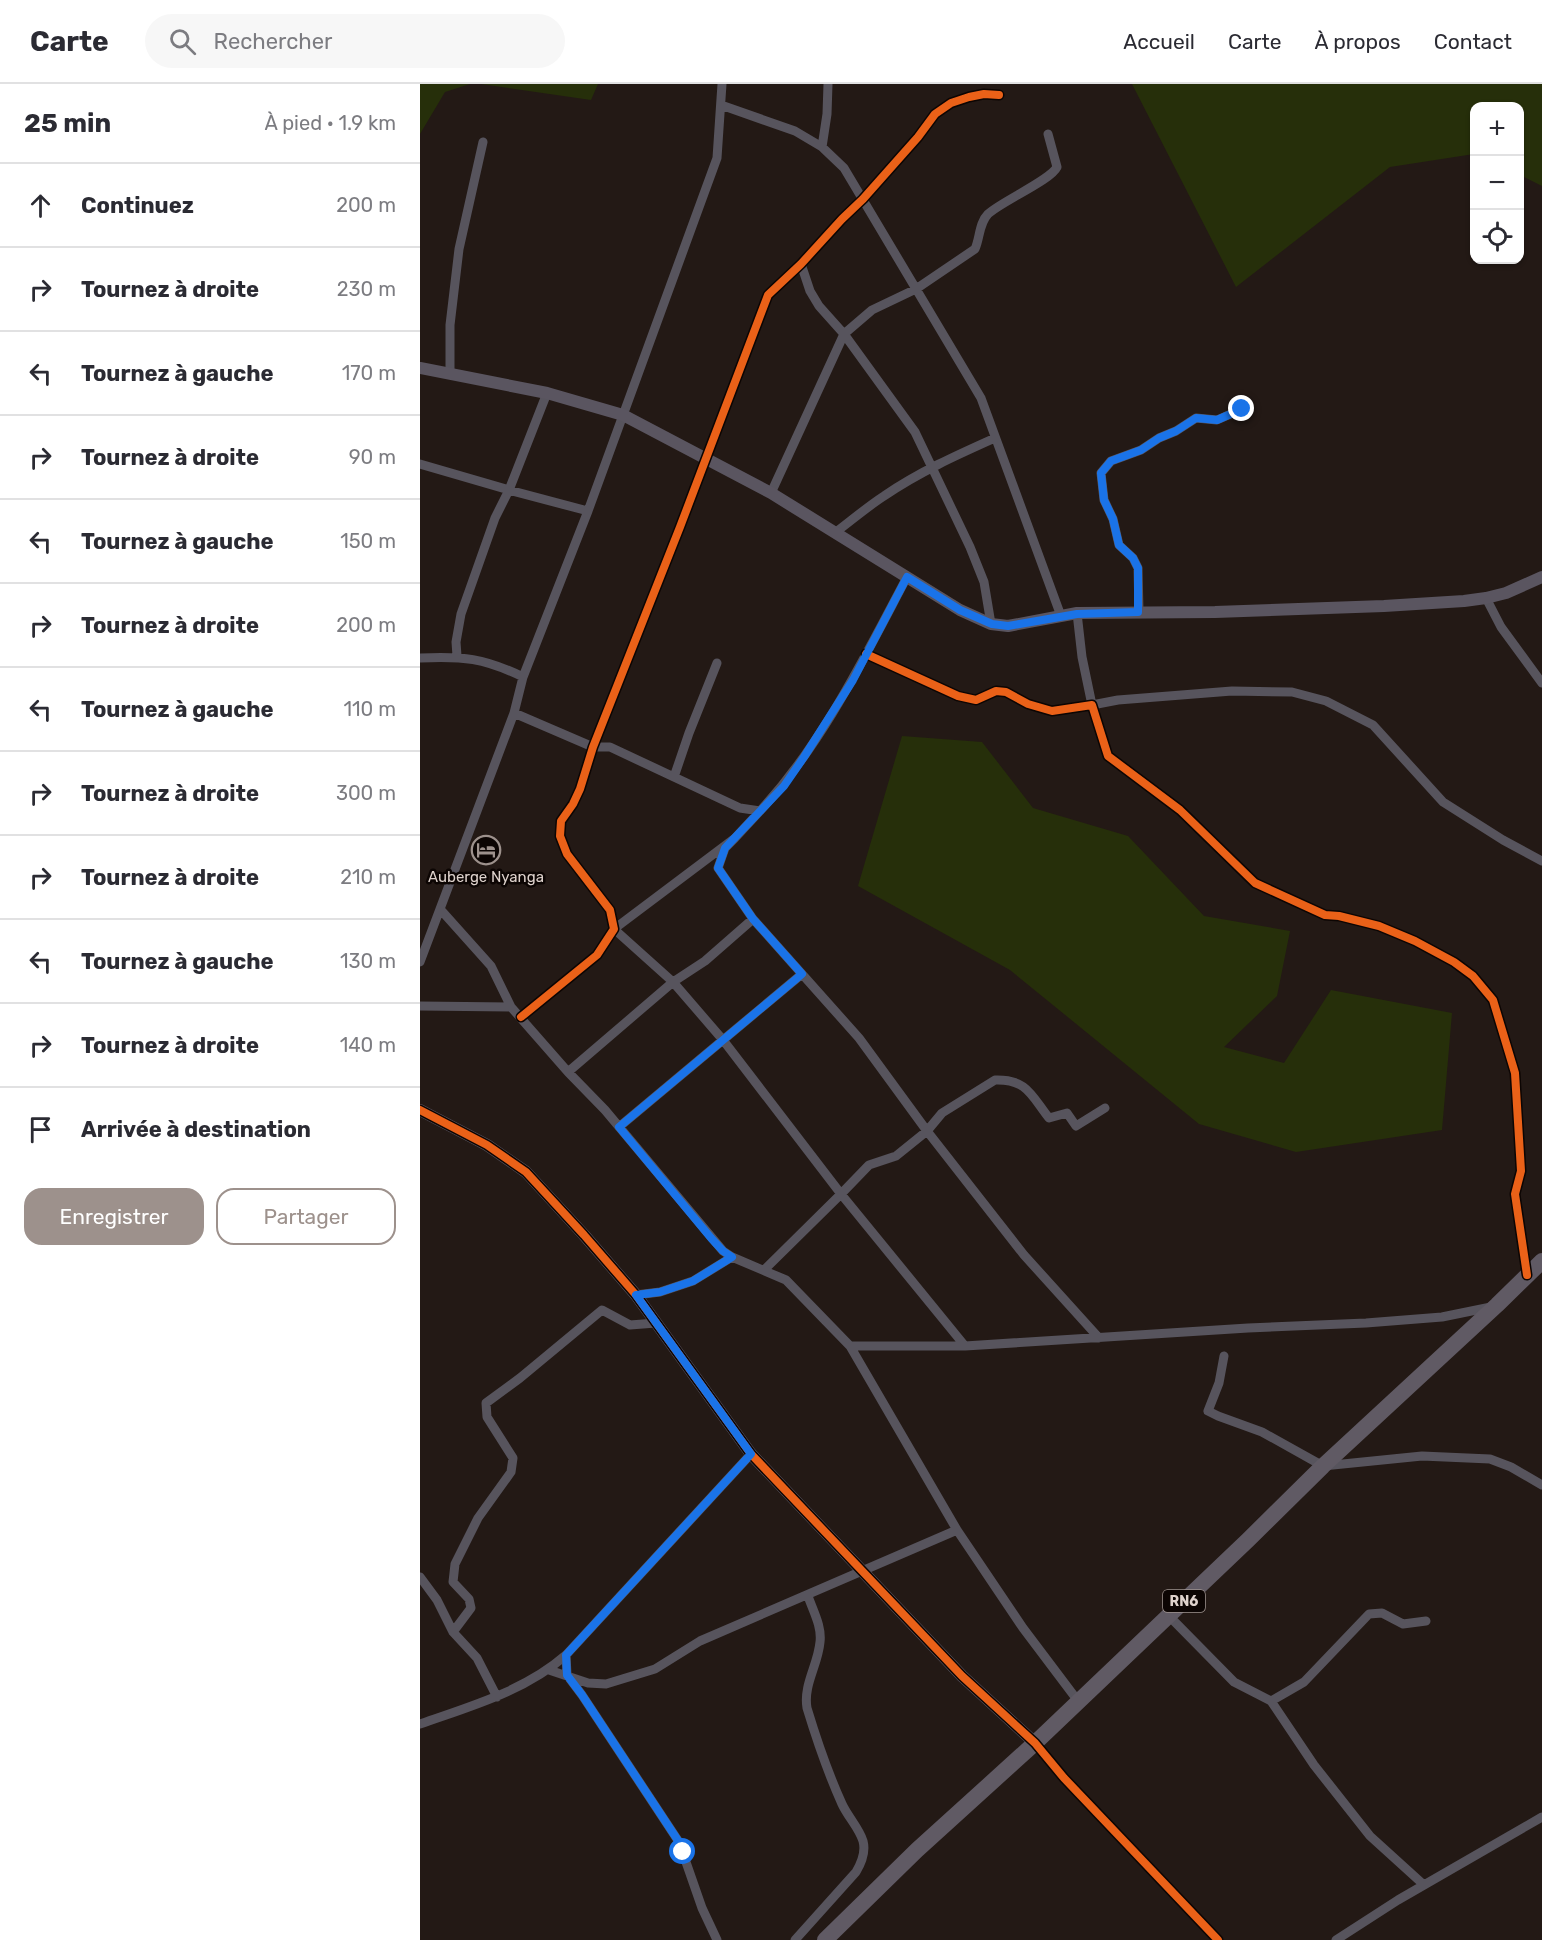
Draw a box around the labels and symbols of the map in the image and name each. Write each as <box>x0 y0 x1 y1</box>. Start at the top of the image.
route end <box>1228 395 1254 421</box>
hotel icon: Auberge Nyanga <box>470 834 502 866</box>
place label: Auberge Nyanga <box>428 868 544 886</box>
road number: RN6 <box>1163 1590 1205 1612</box>
route start <box>669 1838 695 1864</box>

